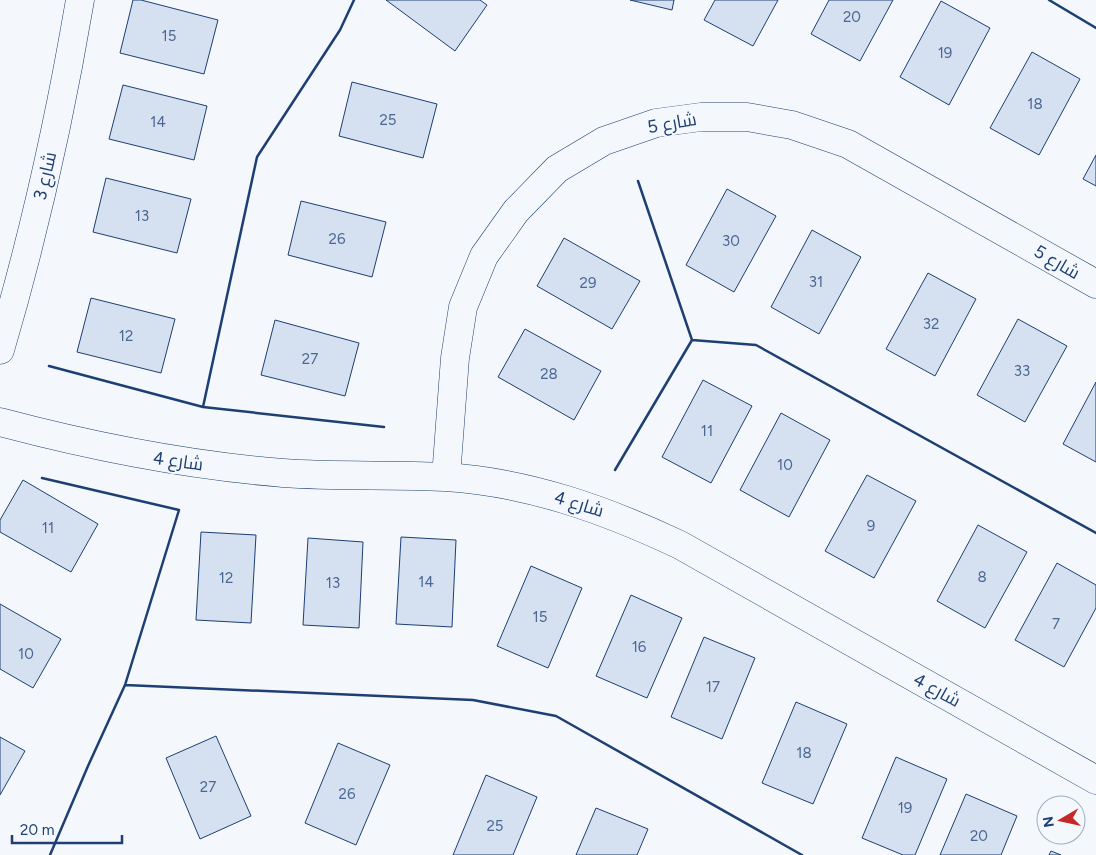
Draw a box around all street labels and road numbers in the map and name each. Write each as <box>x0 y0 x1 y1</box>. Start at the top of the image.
street label: شارع 5 <box>646 108 699 139</box>
street label: شارع 3 <box>29 150 62 203</box>
street label: شارع 5 <box>1029 240 1084 285</box>
street label: شارع 4 <box>151 447 205 476</box>
street label: شارع 4 <box>551 486 606 523</box>
street label: شارع 4 <box>909 668 964 713</box>

